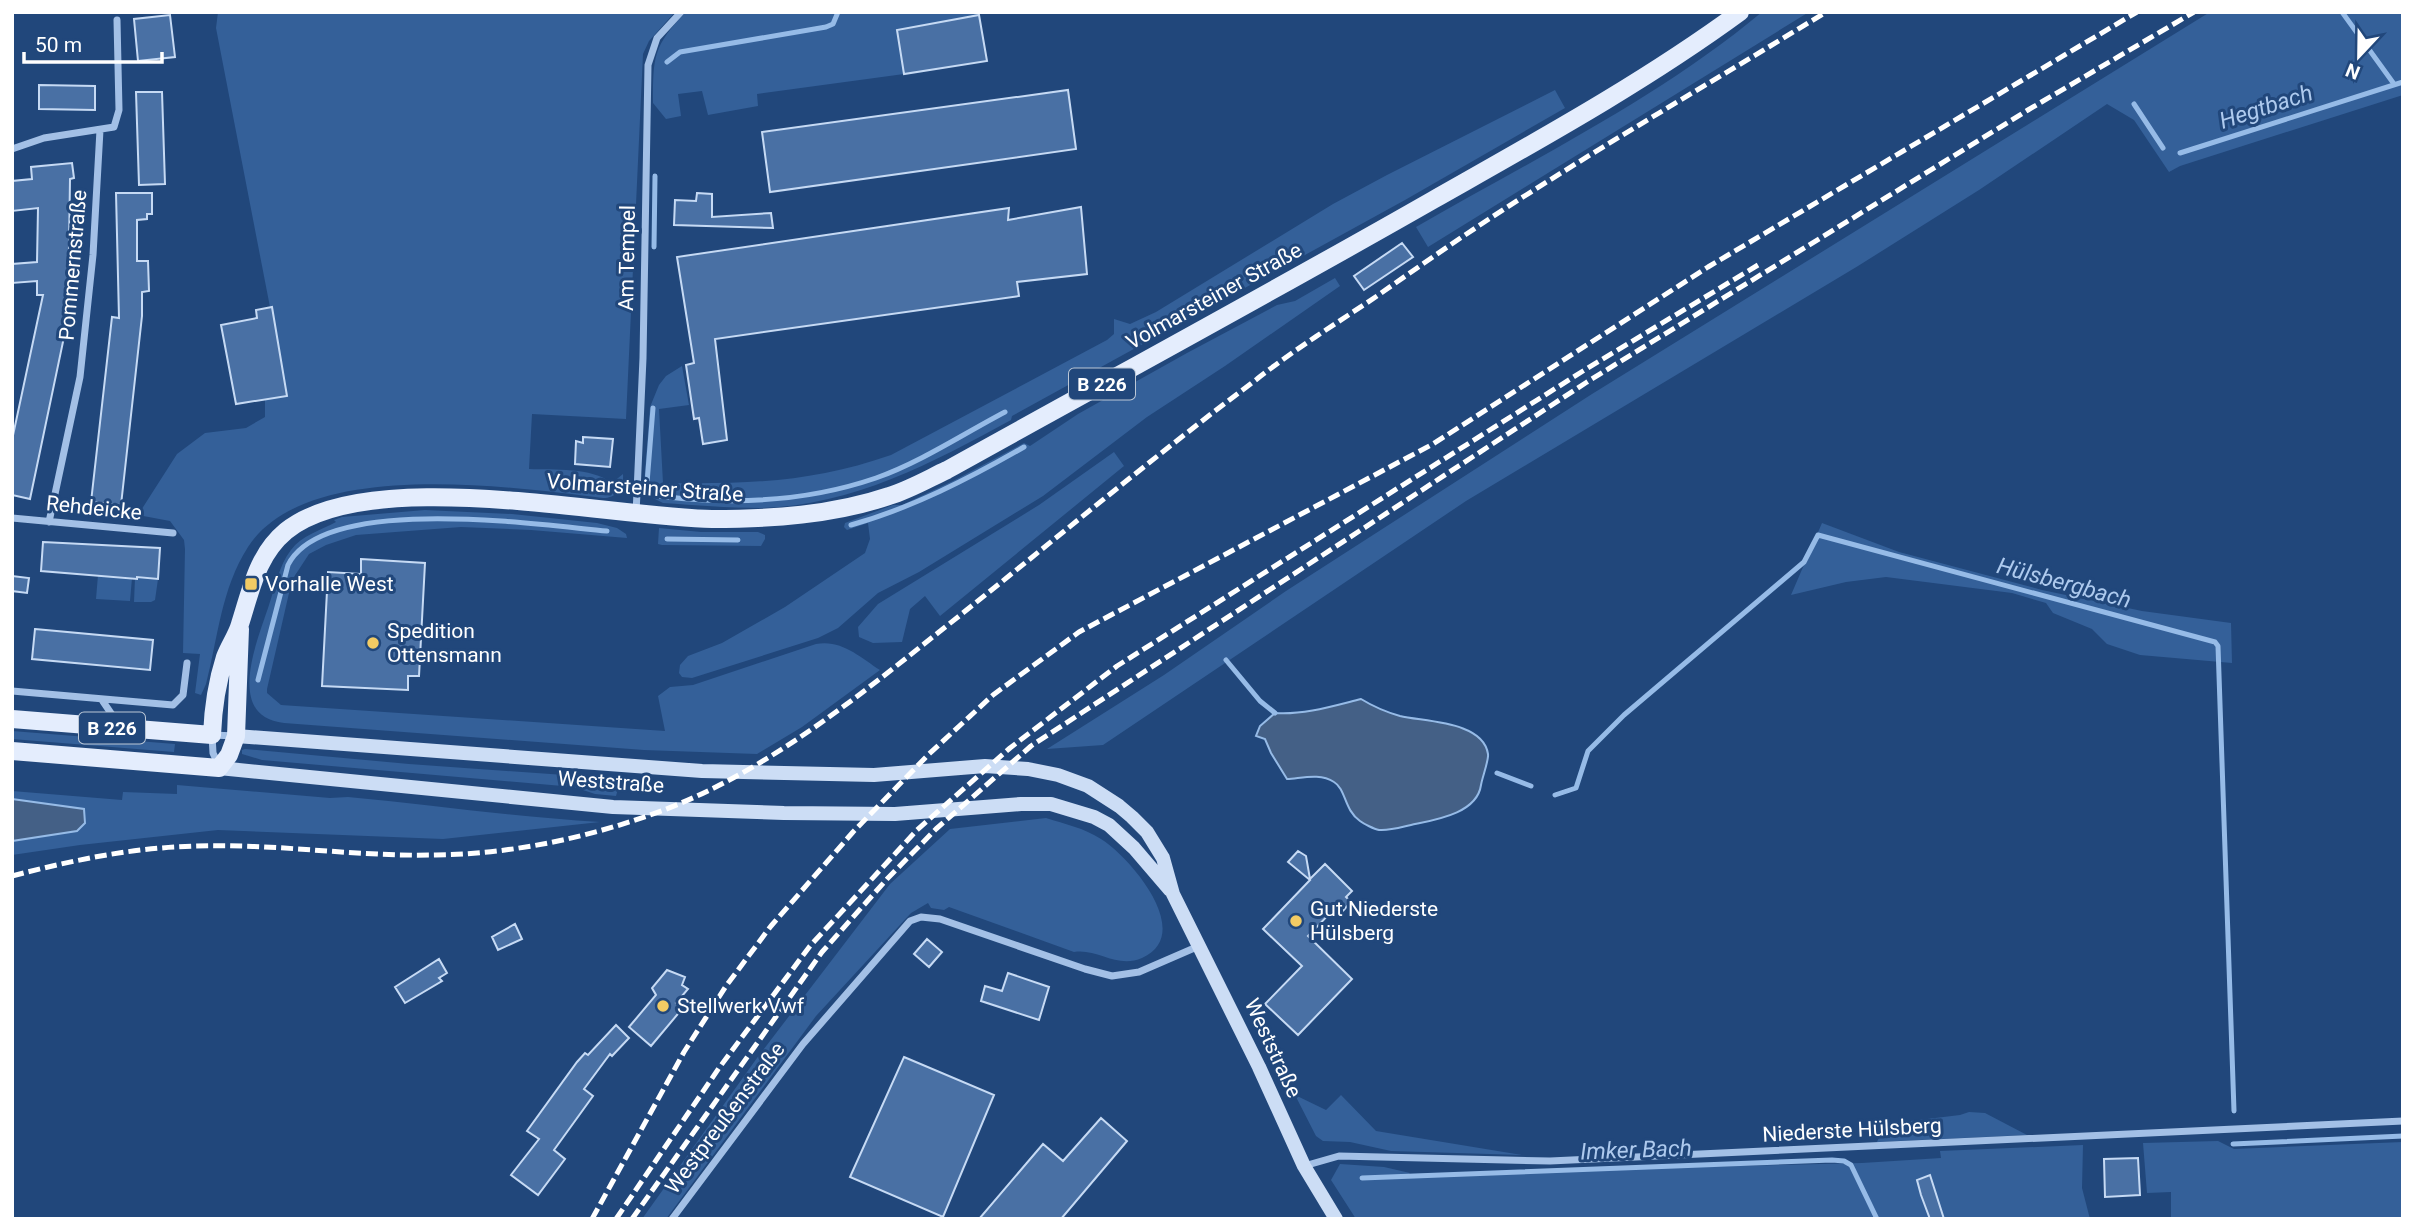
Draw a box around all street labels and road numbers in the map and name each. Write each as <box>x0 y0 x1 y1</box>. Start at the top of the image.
street label: Pommernstraße <box>54 189 92 341</box>
street label: Am Tempel <box>614 205 640 311</box>
street label: Volmarsteiner Straße <box>1122 238 1306 354</box>
road number: B 226 <box>1069 368 1135 400</box>
street label: Volmarsteiner Straße <box>546 469 744 507</box>
street label: Rehdeicke <box>45 491 143 525</box>
road number: B 226 <box>79 712 145 744</box>
street label: Weststraße <box>557 766 665 798</box>
street label: Weststraße <box>1240 995 1306 1101</box>
street label: Westpreußenstraße <box>660 1038 790 1198</box>
street label: Niederste Hülsberg <box>1762 1113 1942 1147</box>

